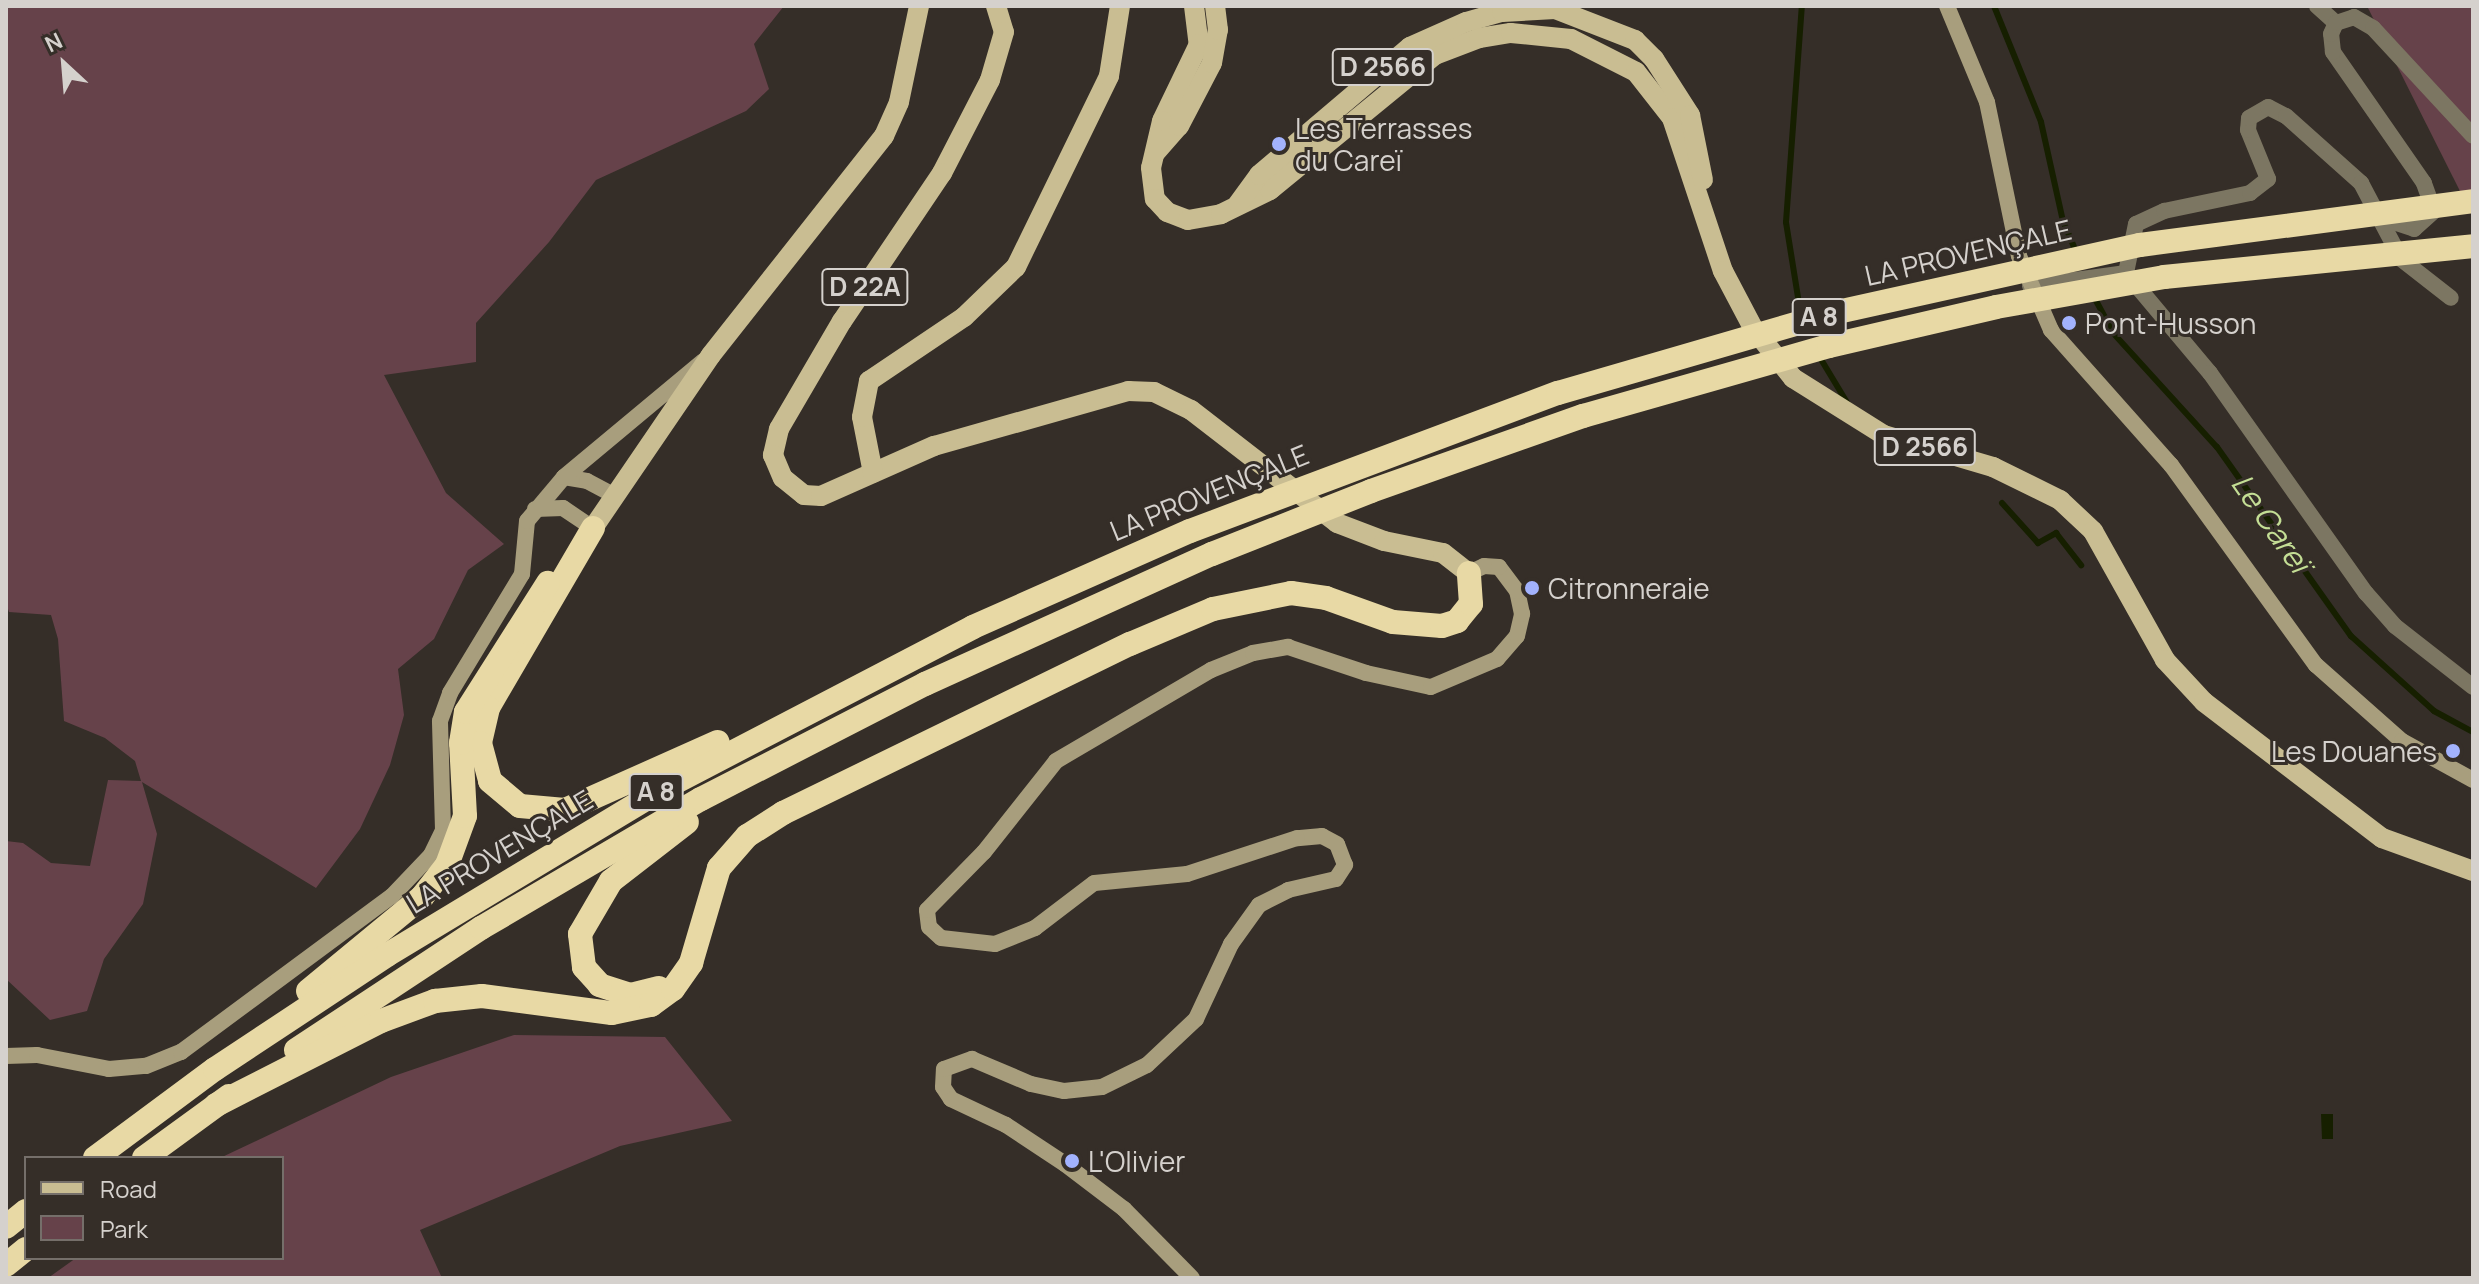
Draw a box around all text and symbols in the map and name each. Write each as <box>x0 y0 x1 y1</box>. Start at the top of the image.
north arrow <box>24 24 104 104</box>
text: N <box>40 25 67 59</box>
road number: D 2566 <box>1331 45 1435 89</box>
place label: Les Terrasses du Careï <box>1295 111 1472 177</box>
marker: Les Terrasses du Careï <box>1270 135 1288 153</box>
street label: LA PROVENÇALE <box>1861 212 2075 292</box>
road number: D 22A <box>821 265 909 309</box>
road number: A 8 <box>1791 295 1847 339</box>
place label: Pont-Husson <box>2085 306 2256 340</box>
marker: Pont-Husson <box>2060 314 2078 332</box>
road number: D 2566 <box>1873 425 1977 469</box>
street label: LA PROVENÇALE <box>1105 437 1313 547</box>
water label: Le Careï <box>2224 467 2318 579</box>
place label: Citronneraie <box>1548 571 1710 605</box>
marker: Citronneraie <box>1523 579 1541 597</box>
place label: Les Douanes <box>2271 734 2437 768</box>
marker: Les Douanes <box>2444 742 2462 760</box>
road number: A 8 <box>628 770 684 814</box>
street label: LA PROVENÇALE <box>400 782 598 920</box>
place label: L'Olivier <box>1088 1144 1185 1178</box>
marker: L'Olivier <box>1063 1152 1081 1170</box>
legend <box>24 1156 284 1260</box>
text: Road <box>100 1172 157 1205</box>
text: Park <box>100 1212 148 1245</box>

